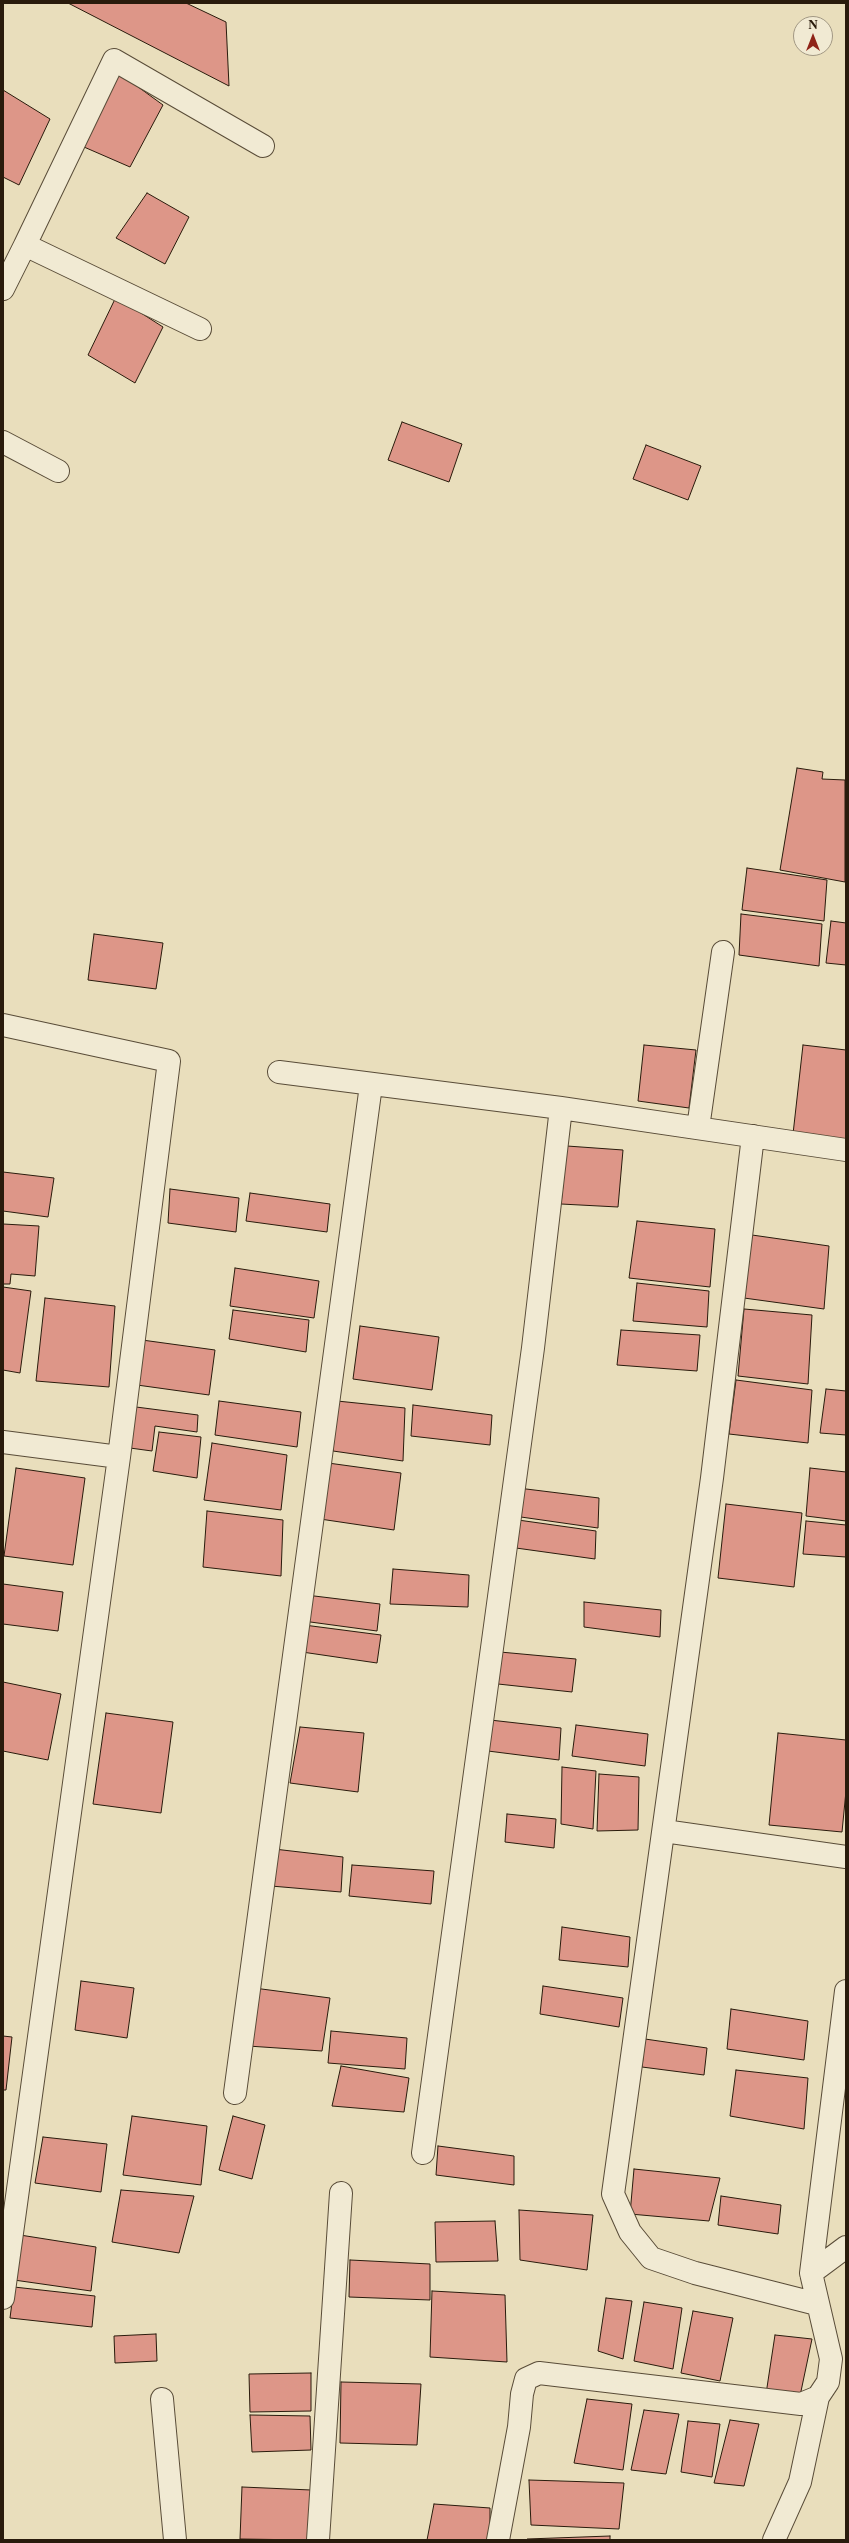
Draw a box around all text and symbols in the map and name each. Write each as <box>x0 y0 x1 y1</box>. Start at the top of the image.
north arrow <box>793 16 833 56</box>
text: N <box>808 18 818 32</box>

